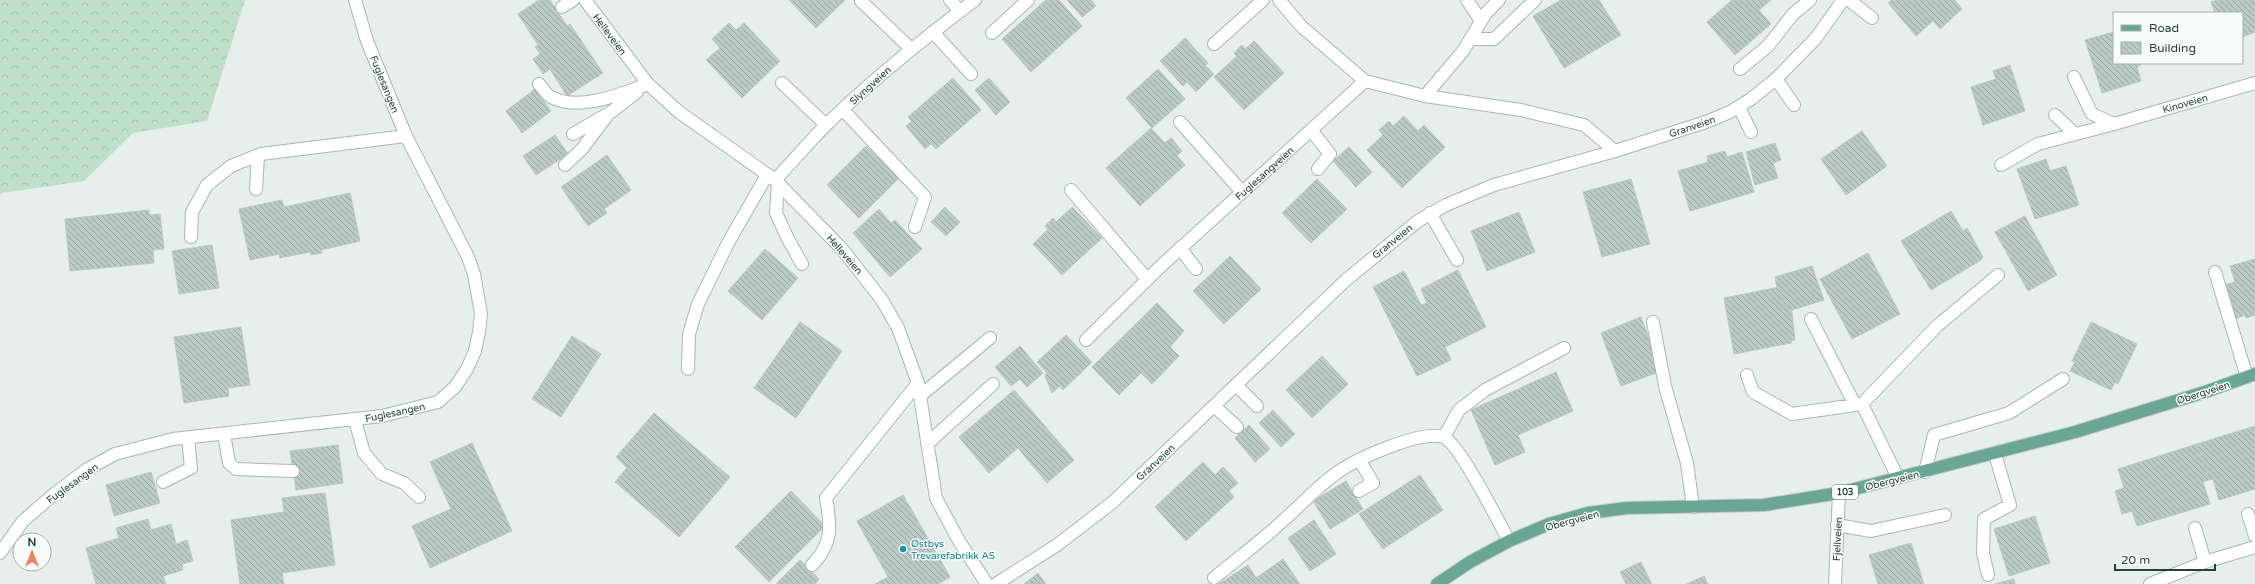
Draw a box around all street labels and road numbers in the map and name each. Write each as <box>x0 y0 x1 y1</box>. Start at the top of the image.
street label: Helleveien <box>590 12 629 58</box>
street label: Fuglesangen <box>367 54 401 115</box>
street label: Slyngveien <box>848 64 894 107</box>
street label: Kinoveien <box>2161 92 2209 116</box>
street label: Granveien <box>1668 113 1717 140</box>
street label: Fuglesangveien <box>1233 144 1296 203</box>
street label: Granveien <box>1370 222 1415 262</box>
street label: Helleveien <box>824 232 865 277</box>
street label: Øbergveien <box>2175 379 2231 407</box>
street label: Fuglesangen <box>364 401 426 425</box>
street label: Granveien <box>1134 442 1177 484</box>
street label: Fuglesangen <box>44 461 101 507</box>
street label: Øbergveien <box>1864 468 1920 493</box>
road number: 103 <box>1832 485 1858 499</box>
street label: Øbergveien <box>1544 508 1600 534</box>
street label: Fjellveien <box>1831 517 1845 561</box>

